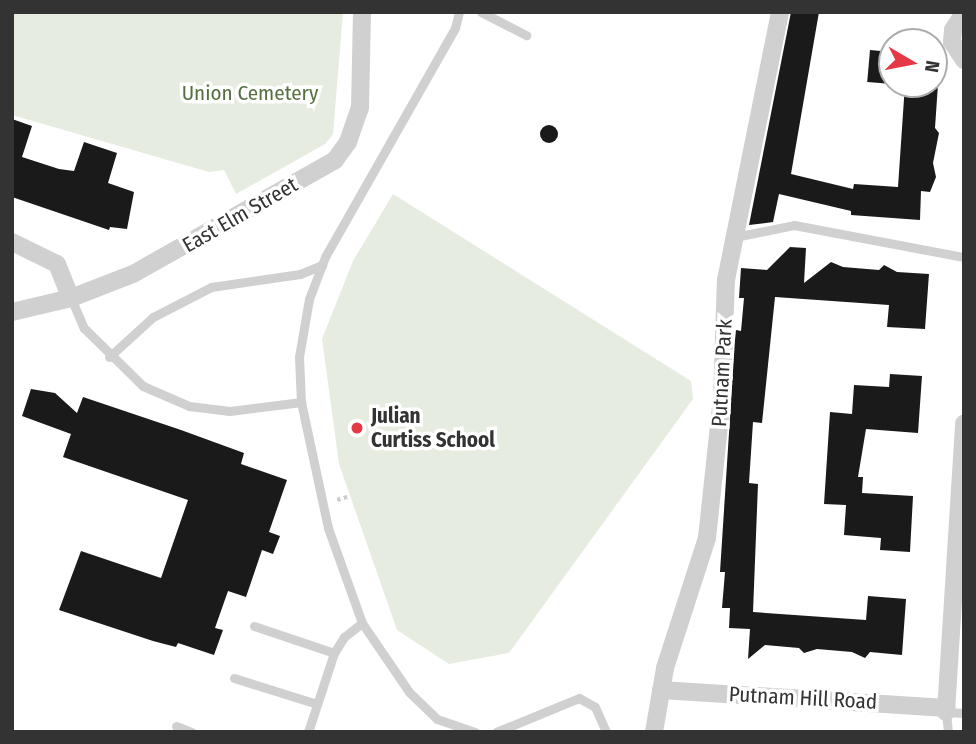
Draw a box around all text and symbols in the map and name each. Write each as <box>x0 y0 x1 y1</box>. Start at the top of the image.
north arrow <box>878 28 948 98</box>
text: N <box>920 59 945 74</box>
park label: Union Cemetery <box>182 80 318 106</box>
street label: East Elm Street <box>178 172 302 258</box>
street label: Putnam Park <box>707 318 737 428</box>
place label: Julian Curtiss School <box>371 403 495 453</box>
marker: Julian Curtiss School <box>349 420 365 436</box>
street label: Putnam Hill Road <box>728 682 878 714</box>

